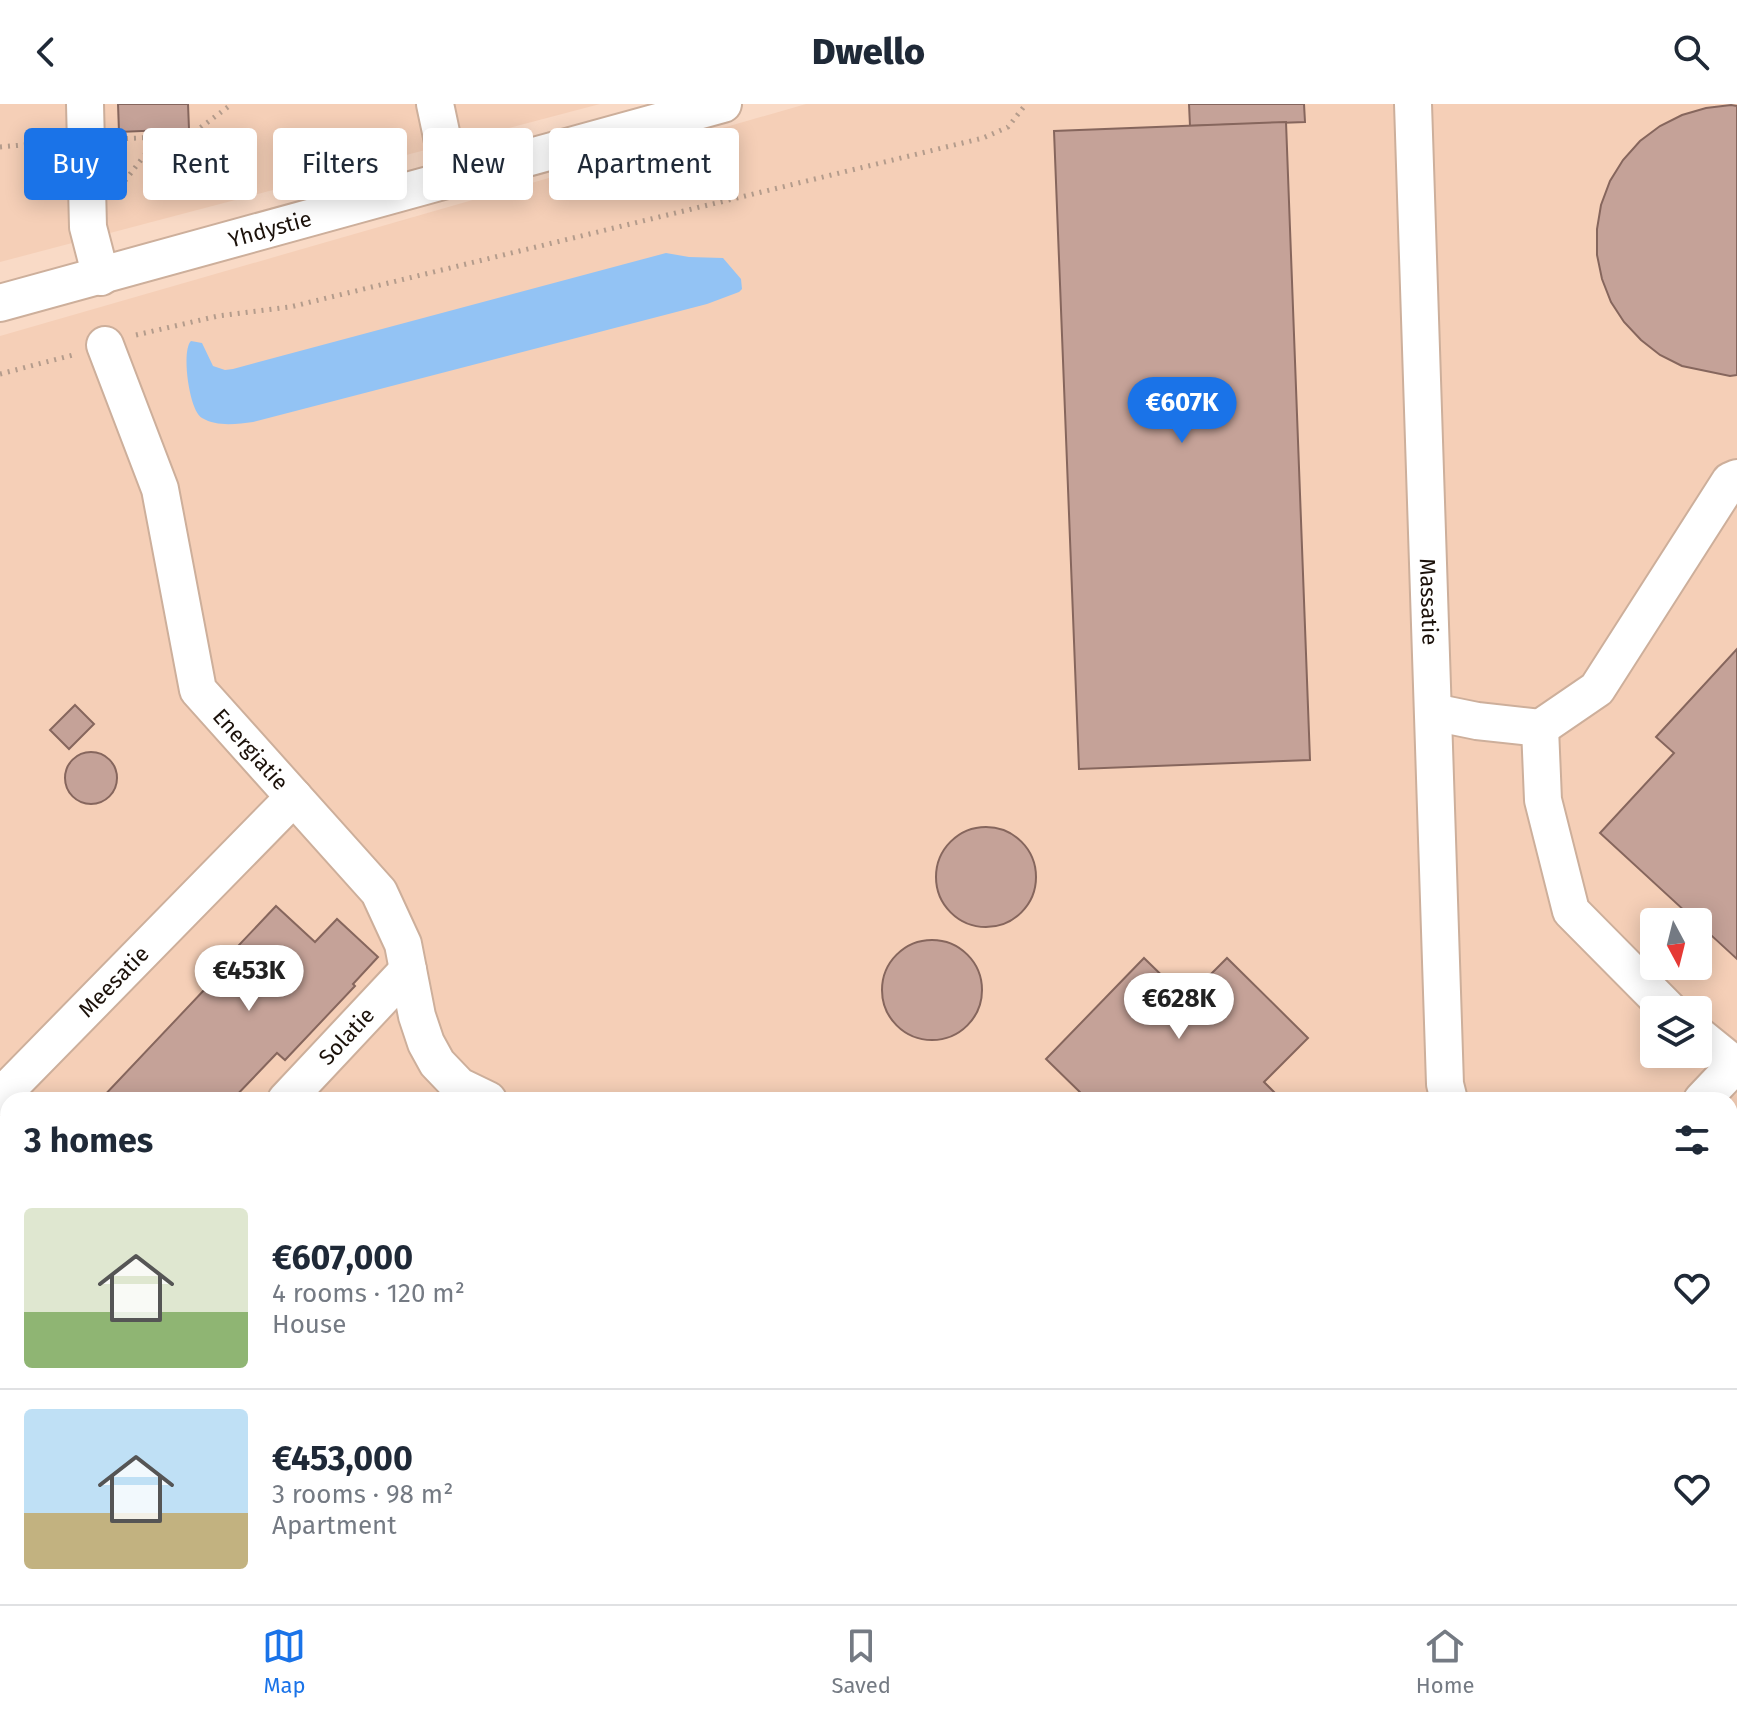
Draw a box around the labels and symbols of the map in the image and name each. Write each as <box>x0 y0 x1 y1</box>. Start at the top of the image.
street label: Yhdystie <box>225 205 315 253</box>
pin: €607K <box>1126 377 1238 445</box>
street label: Massatie <box>1414 558 1444 646</box>
street label: Energiatie <box>207 703 294 796</box>
north arrow <box>1640 908 1712 980</box>
street label: Meesatie <box>73 940 155 1023</box>
pin: €453K <box>193 945 305 1013</box>
pin: €628K <box>1123 973 1235 1041</box>
street label: Solatie <box>313 1002 380 1071</box>

